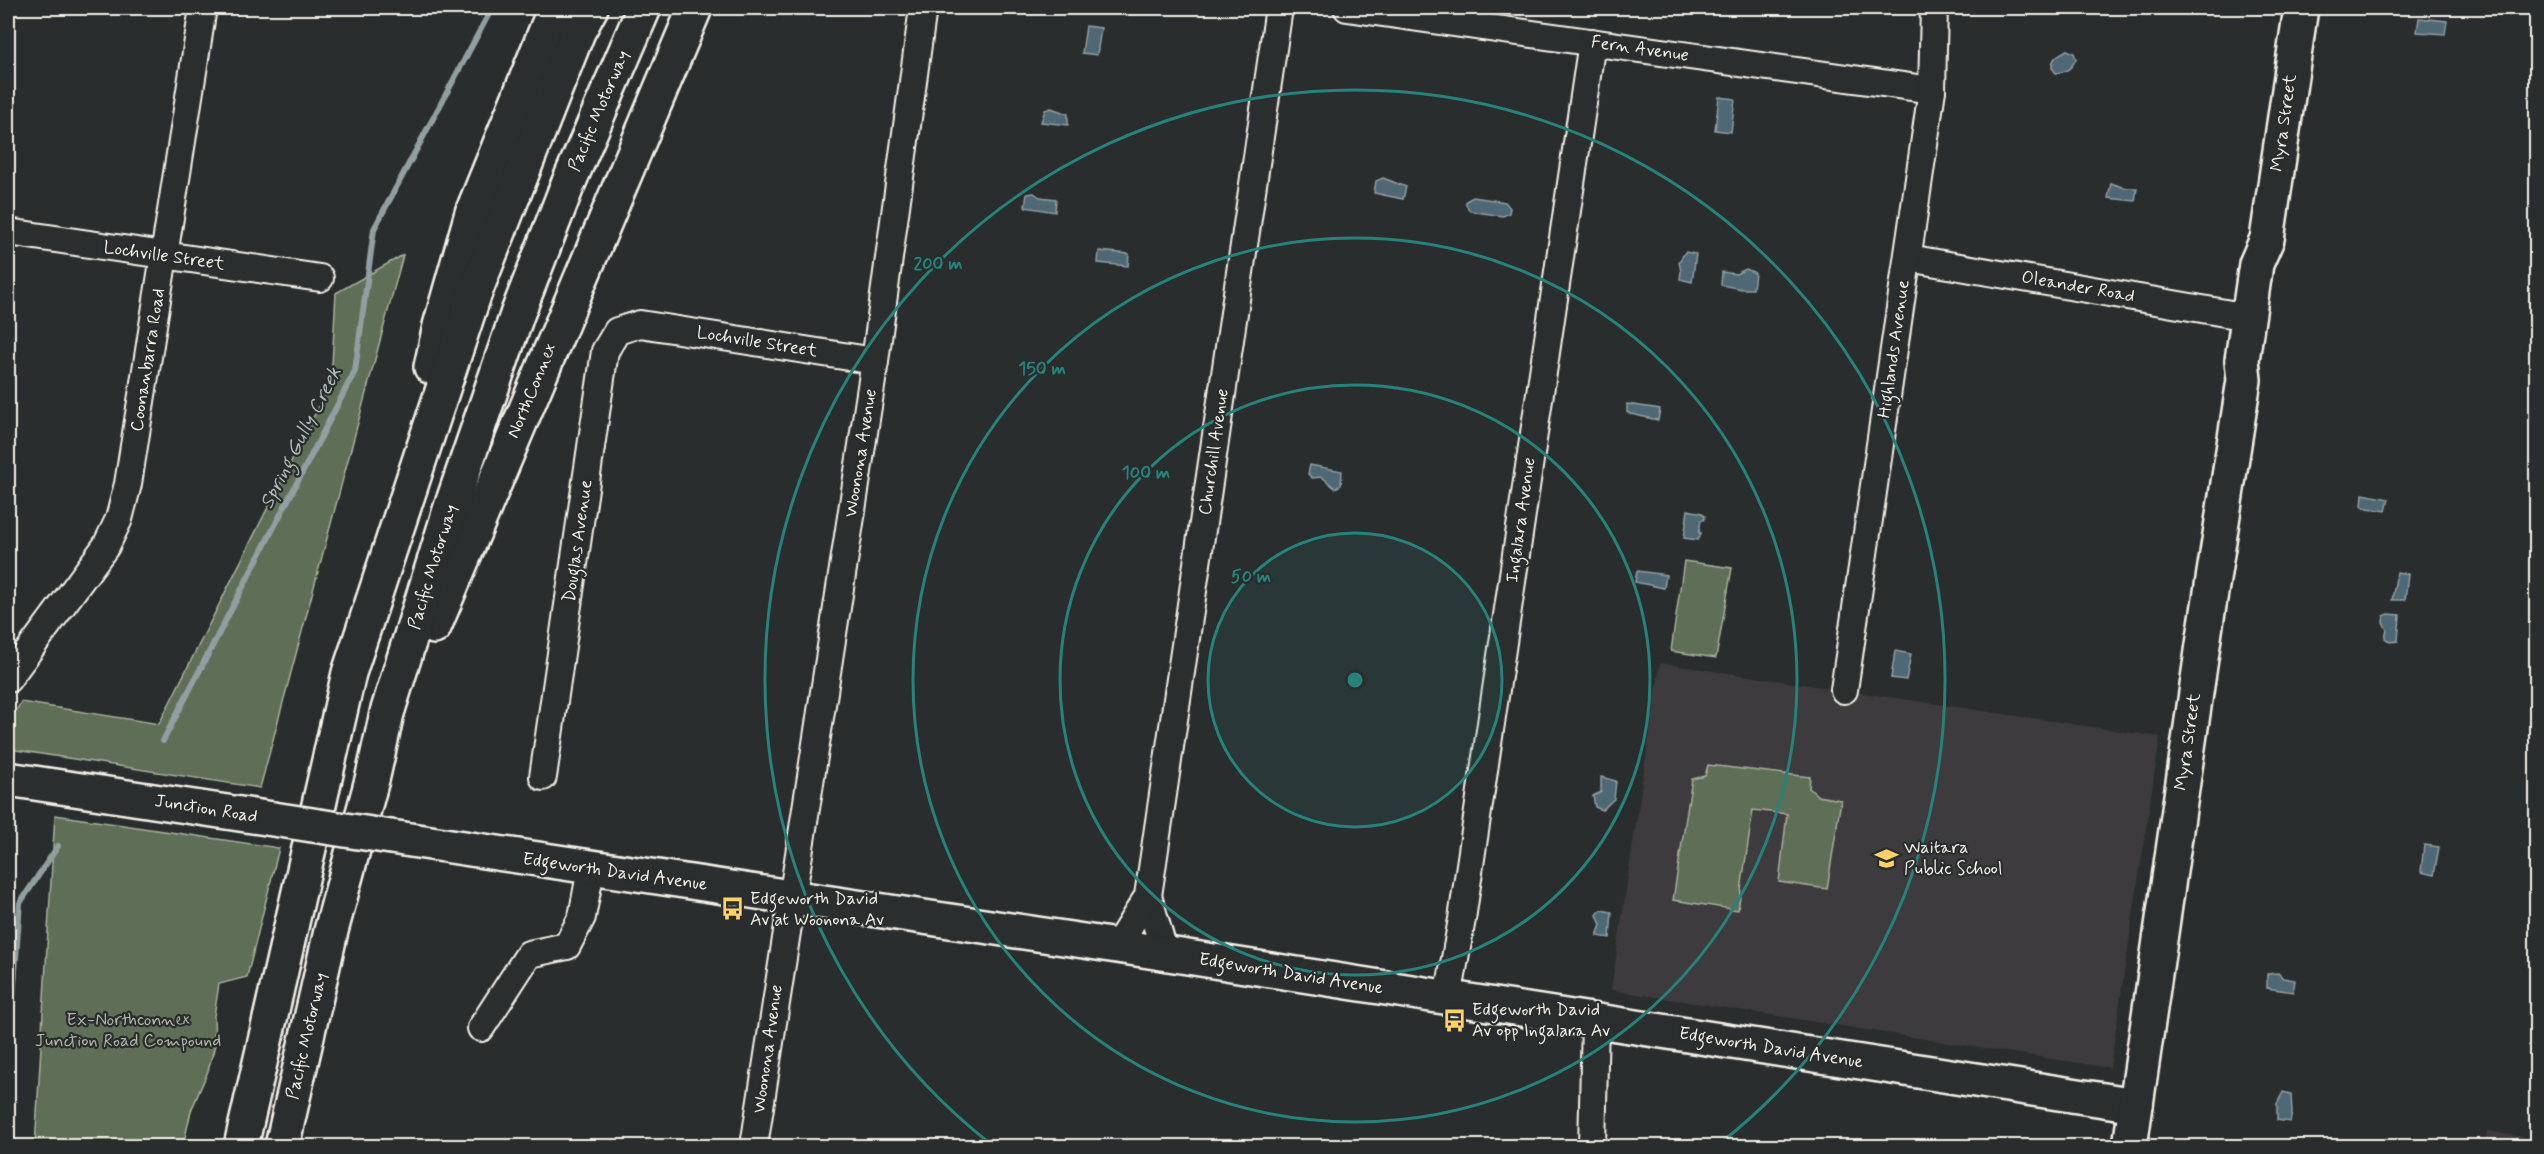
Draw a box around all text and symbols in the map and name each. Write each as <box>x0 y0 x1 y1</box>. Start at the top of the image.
street label: Fern Avenue <box>1590 30 1690 68</box>
street label: Pacific Motorway <box>563 47 635 175</box>
street label: Myra Street <box>2265 72 2303 173</box>
street label: Lochville Street <box>102 236 226 276</box>
text: 200 m <box>913 252 963 276</box>
street label: Oleander Road <box>2020 265 2136 309</box>
street label: Highlands Avenue <box>1872 278 1918 420</box>
street label: Coonanbarra Road <box>125 287 171 433</box>
street label: Lochville Street <box>695 321 819 363</box>
street label: NorthConnex <box>501 340 563 442</box>
text: 150 m <box>1018 357 1066 381</box>
water label: Spring Gully Creek <box>253 362 350 515</box>
street label: Woonona Avenue <box>839 387 883 519</box>
street label: Churchill Avenue <box>1193 387 1235 517</box>
street label: Ingalara Avenue <box>1500 456 1544 584</box>
text: 100 m <box>1122 461 1170 485</box>
street label: Douglas Avenue <box>558 478 600 604</box>
street label: Pacific Motorway <box>403 502 463 632</box>
text: 50 m <box>1231 565 1271 589</box>
centre of rings <box>1345 670 1365 690</box>
street label: Myra Street <box>2169 691 2207 792</box>
street label: Junction Road <box>153 789 259 829</box>
place label: Waitara Public School <box>1904 836 2002 881</box>
school or university icon: Waitara Public School <box>1873 845 1899 871</box>
street label: Edgeworth David Avenue <box>521 847 709 899</box>
place label: Edgeworth David Av at Woonona Av <box>750 887 884 932</box>
bus stop icon: Edgeworth David Av at Woonona Av <box>719 896 745 922</box>
street label: Edgeworth David Avenue <box>1197 948 1385 1002</box>
street label: Pacific Motorway <box>281 970 333 1102</box>
street label: Woonona Avenue <box>747 983 789 1115</box>
place label: Edgeworth David Av opp Ingalara Av <box>1472 998 1610 1045</box>
bus stop icon: Edgeworth David Av opp Ingalara Av <box>1441 1007 1467 1033</box>
park label: Ex-Northconnex Junction Road Compound <box>35 1008 221 1053</box>
street label: Edgeworth David Avenue <box>1677 1022 1865 1076</box>

